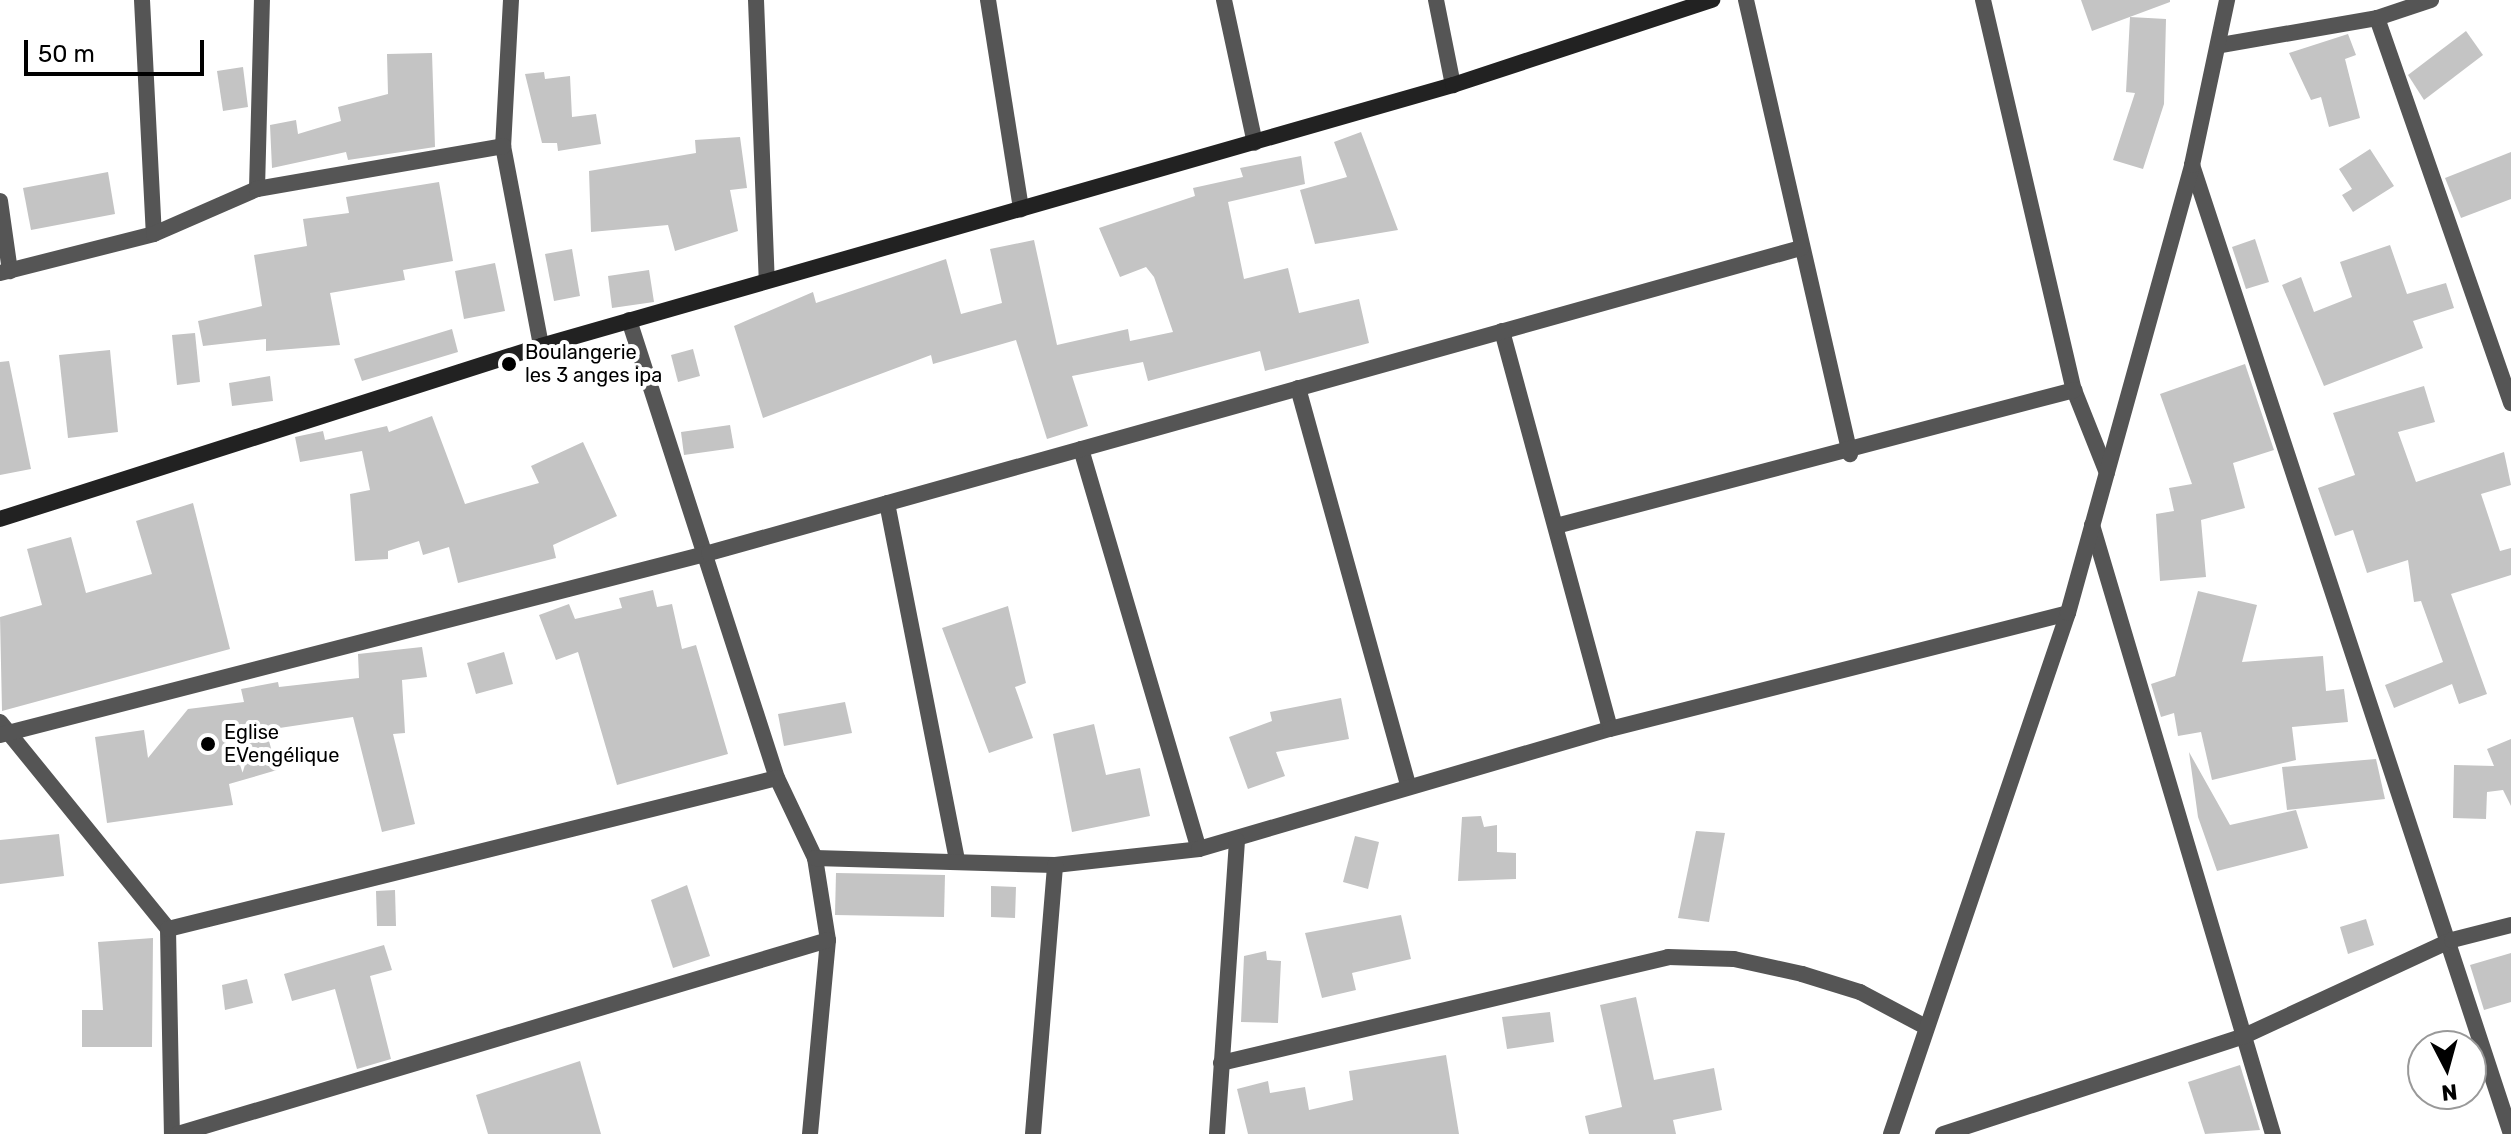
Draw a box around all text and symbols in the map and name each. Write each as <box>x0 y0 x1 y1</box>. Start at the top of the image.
scale bar <box>28 24 208 74</box>
text: 50 m <box>38 40 95 68</box>
place label: Boulangerie les 3 anges ipa <box>525 340 662 387</box>
marker: Boulangerie les 3 anges ipa <box>500 355 518 373</box>
place label: Eglise EVengélique <box>224 720 339 767</box>
marker: Eglise EVengélique <box>199 735 217 753</box>
north arrow <box>2407 1030 2487 1110</box>
text: N <box>2440 1078 2459 1107</box>

